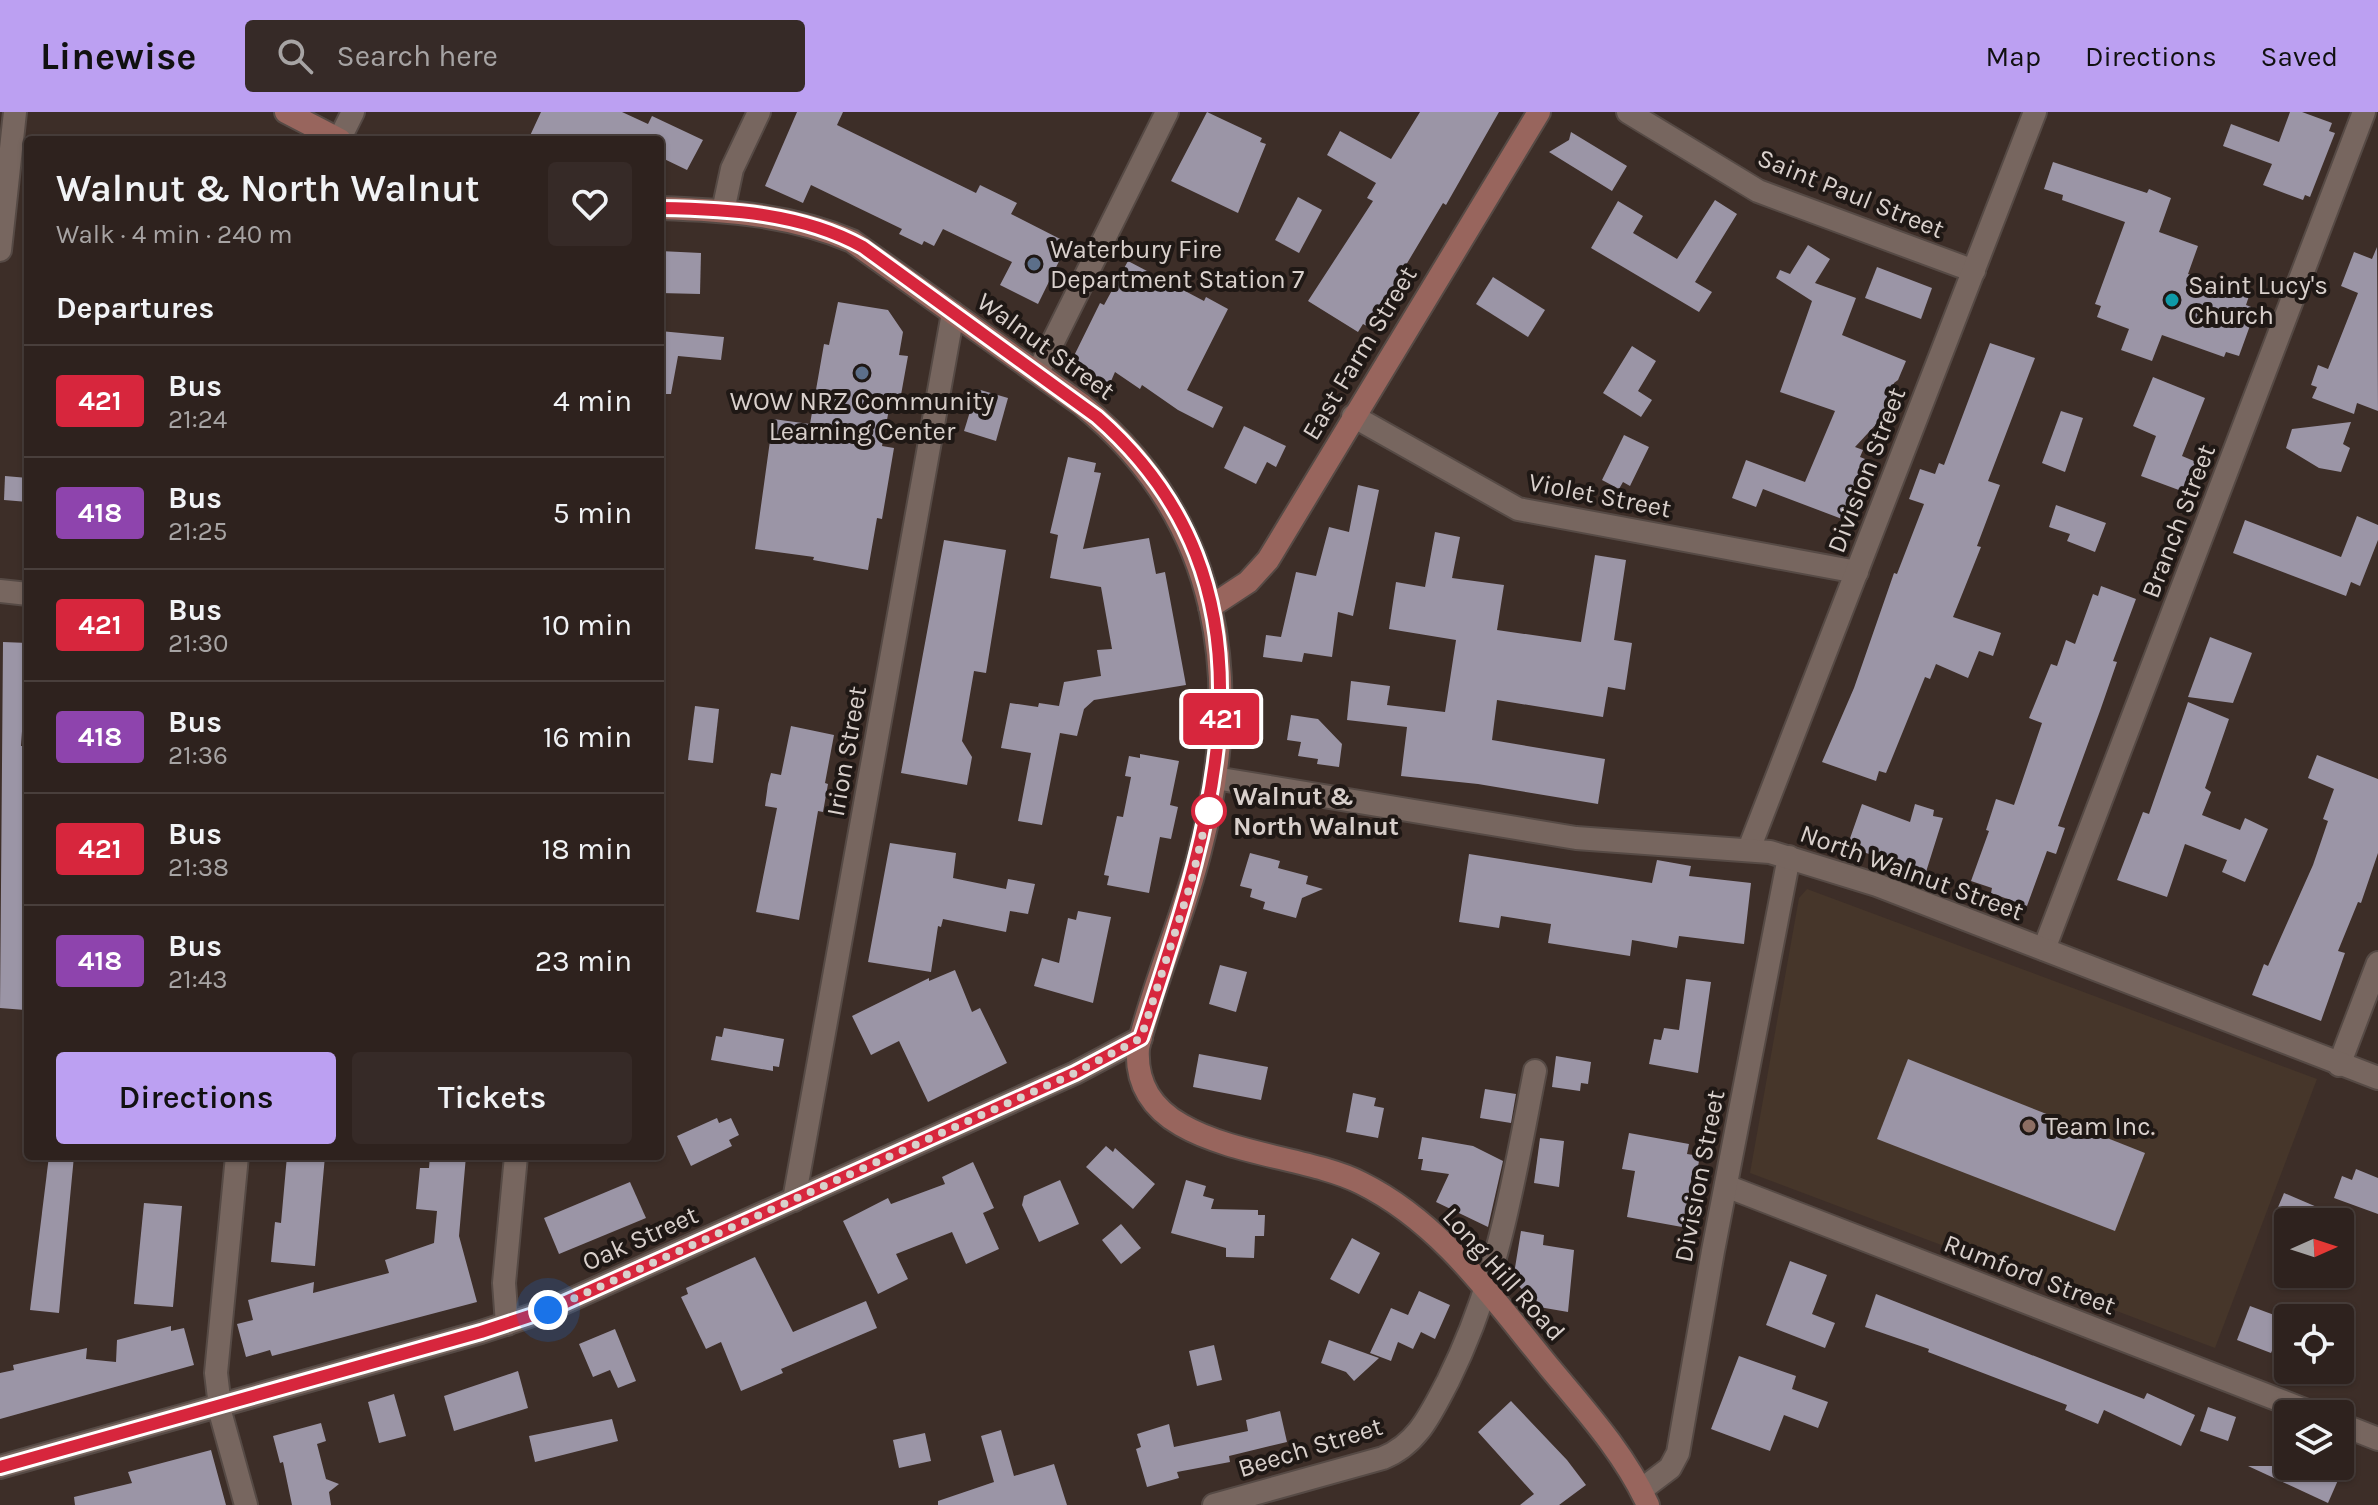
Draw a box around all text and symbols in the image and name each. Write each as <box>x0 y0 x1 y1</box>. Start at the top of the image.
search box <box>245 20 805 92</box>
text: Linewise <box>40 34 197 79</box>
icon: search <box>273 34 317 78</box>
text: Search here <box>337 38 498 74</box>
text: Map <box>1986 40 2041 73</box>
text: Directions <box>2085 40 2217 73</box>
text: Saved <box>2261 40 2338 73</box>
street label: Saint Paul Street <box>1753 142 1949 245</box>
button: heart <box>548 162 632 246</box>
text: Walnut & North Walnut <box>56 166 480 211</box>
text: Walk · 4 min · 240 m <box>56 219 293 250</box>
place label: Waterbury Fire Department Station 7 <box>1050 234 1304 295</box>
marker: Waterbury Fire Department Station 7 <box>1025 255 1043 273</box>
street label: East Farm Street <box>1295 261 1424 446</box>
place label: Saint Lucy's Church <box>2188 270 2328 331</box>
street label: Walnut Street <box>971 286 1121 407</box>
text: Departures <box>56 290 214 326</box>
marker: Saint Lucy's Church <box>2163 291 2181 309</box>
marker: WOW NRZ Community Learning Center <box>853 364 871 382</box>
text: Bus <box>168 368 222 404</box>
text: 4 min <box>553 383 632 419</box>
street label: Division Street <box>1821 383 1912 557</box>
text: 421 <box>78 384 122 417</box>
place label: WOW NRZ Community Learning Center <box>730 386 994 447</box>
text: 21:24 <box>168 404 227 435</box>
street label: Branch Street <box>2135 440 2222 602</box>
street label: Violet Street <box>1526 466 1674 525</box>
text: Bus <box>168 480 222 516</box>
text: 5 min <box>553 495 632 531</box>
text: 418 <box>78 496 122 529</box>
text: 21:25 <box>168 516 227 547</box>
text: Bus <box>168 592 222 628</box>
text: 10 min <box>542 607 632 643</box>
text: 421 <box>78 608 122 641</box>
text: 21:30 <box>168 628 228 659</box>
street label: Irion Street <box>820 683 873 819</box>
line badge: 421 <box>1175 693 1267 745</box>
text: 421 <box>1199 702 1243 735</box>
text: Bus <box>168 704 222 740</box>
text: 16 min <box>543 719 632 755</box>
text: 418 <box>78 720 122 753</box>
text: 21:36 <box>168 740 228 771</box>
place label: Walnut & North Walnut <box>1233 781 1399 842</box>
marker: Walnut & North Walnut <box>1192 794 1226 828</box>
text: Bus <box>168 816 222 852</box>
street label: North Walnut Street <box>1796 818 2028 927</box>
text: 18 min <box>541 831 632 867</box>
text: 421 <box>78 832 122 865</box>
text: 21:38 <box>168 852 229 883</box>
text: Bus <box>168 928 222 964</box>
text: 23 min <box>535 943 632 979</box>
text: 418 <box>78 944 122 977</box>
text: 21:43 <box>168 964 228 995</box>
button: Directions <box>56 1052 336 1144</box>
button: Tickets <box>352 1052 632 1144</box>
street label: Division Street <box>1668 1087 1731 1265</box>
place label: Team Inc. <box>2045 1111 2155 1142</box>
marker: Team Inc. <box>2020 1117 2038 1135</box>
street label: Oak Street <box>578 1199 703 1278</box>
street label: Long Hill Road <box>1436 1201 1572 1347</box>
north arrow <box>2274 1208 2354 1288</box>
map controls <box>2274 1208 2354 1480</box>
street label: Rumford Street <box>1940 1227 2120 1322</box>
your location <box>528 1290 568 1330</box>
button: locate <box>2274 1304 2354 1384</box>
button: layers <box>2274 1400 2354 1480</box>
street label: Beech Street <box>1234 1411 1386 1484</box>

